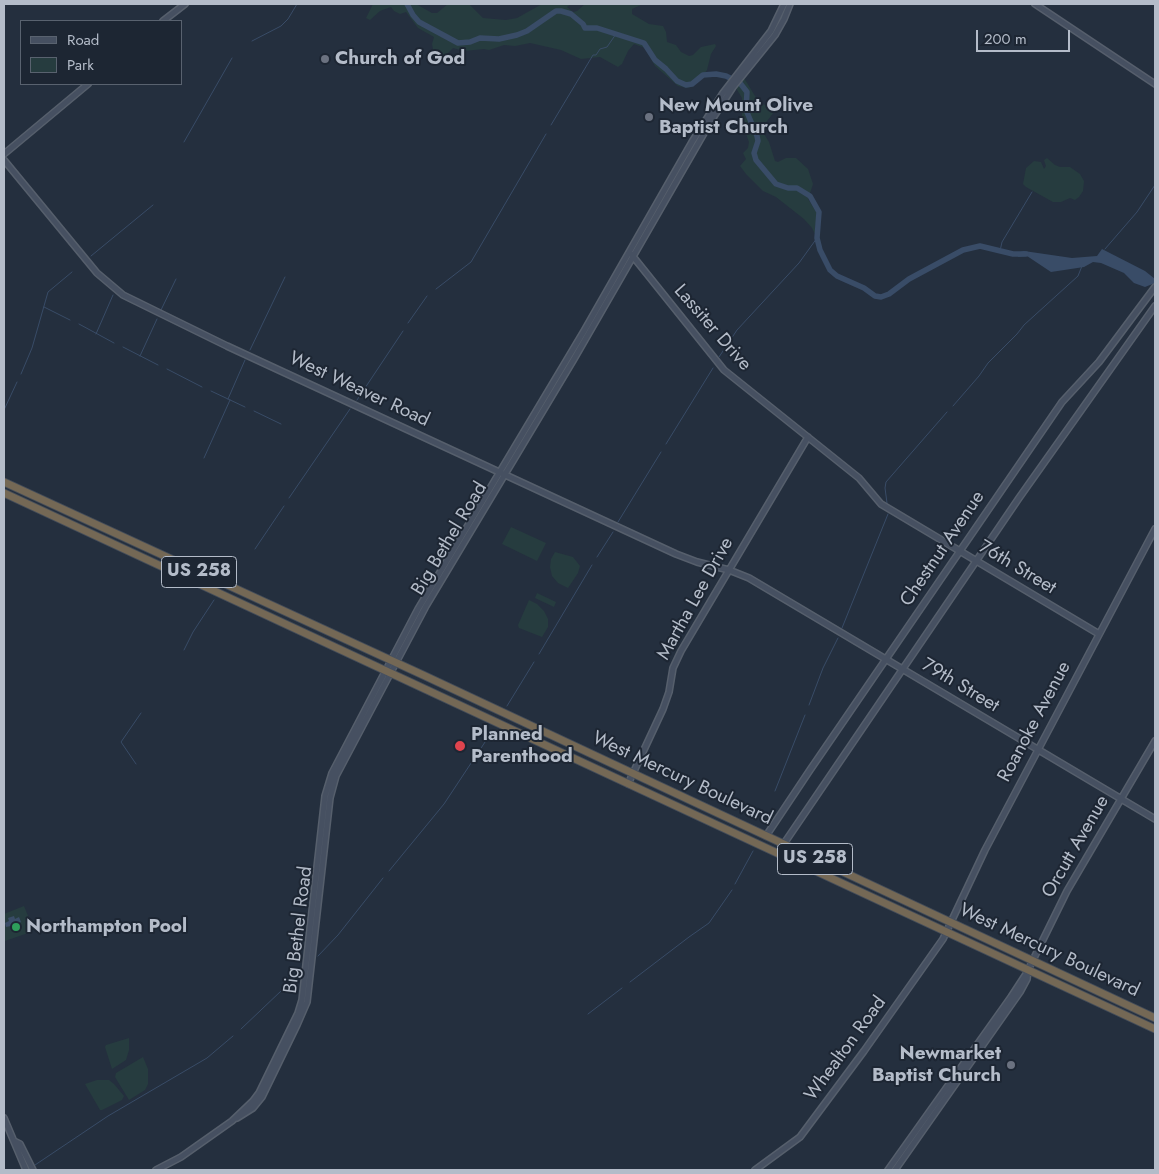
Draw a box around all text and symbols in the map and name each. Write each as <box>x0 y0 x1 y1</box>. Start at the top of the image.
legend <box>20 20 182 85</box>
scale bar <box>979 20 1073 52</box>
text: 200 m <box>984 28 1027 50</box>
text: Road <box>67 29 99 51</box>
place label: Church of God <box>335 48 465 70</box>
marker: Church of God <box>319 53 331 65</box>
text: Park <box>67 54 94 76</box>
place label: New Mount Olive Baptist Church <box>659 95 813 139</box>
marker: New Mount Olive Baptist Church <box>643 111 655 123</box>
street label: Lassiter Drive <box>668 280 756 376</box>
street label: West Weaver Road <box>285 348 433 432</box>
street label: Big Bethel Road <box>407 478 493 600</box>
street label: Chestnut Avenue <box>896 487 990 611</box>
street label: Martha Lee Drive <box>653 534 739 664</box>
street label: 76th Street <box>974 536 1060 600</box>
road number: US 258 <box>162 556 236 588</box>
street label: 79th Street <box>917 654 1003 718</box>
street label: Roanoke Avenue <box>994 658 1076 786</box>
place label: Planned Parenthood <box>471 724 573 768</box>
street label: West Mercury Boulevard <box>588 727 776 831</box>
marker: Planned Parenthood <box>453 739 467 753</box>
street label: Orcutt Avenue <box>1038 792 1114 902</box>
road number: US 258 <box>778 844 852 874</box>
street label: Big Bethel Road <box>280 865 318 995</box>
street label: West Mercury Boulevard <box>955 899 1143 1003</box>
place label: Northampton Pool <box>26 916 187 938</box>
marker: Northampton Pool <box>10 921 22 933</box>
street label: Whealton Road <box>800 992 892 1106</box>
place label: Newmarket Baptist Church <box>872 1043 1001 1087</box>
marker: Newmarket Baptist Church <box>1005 1059 1017 1071</box>

